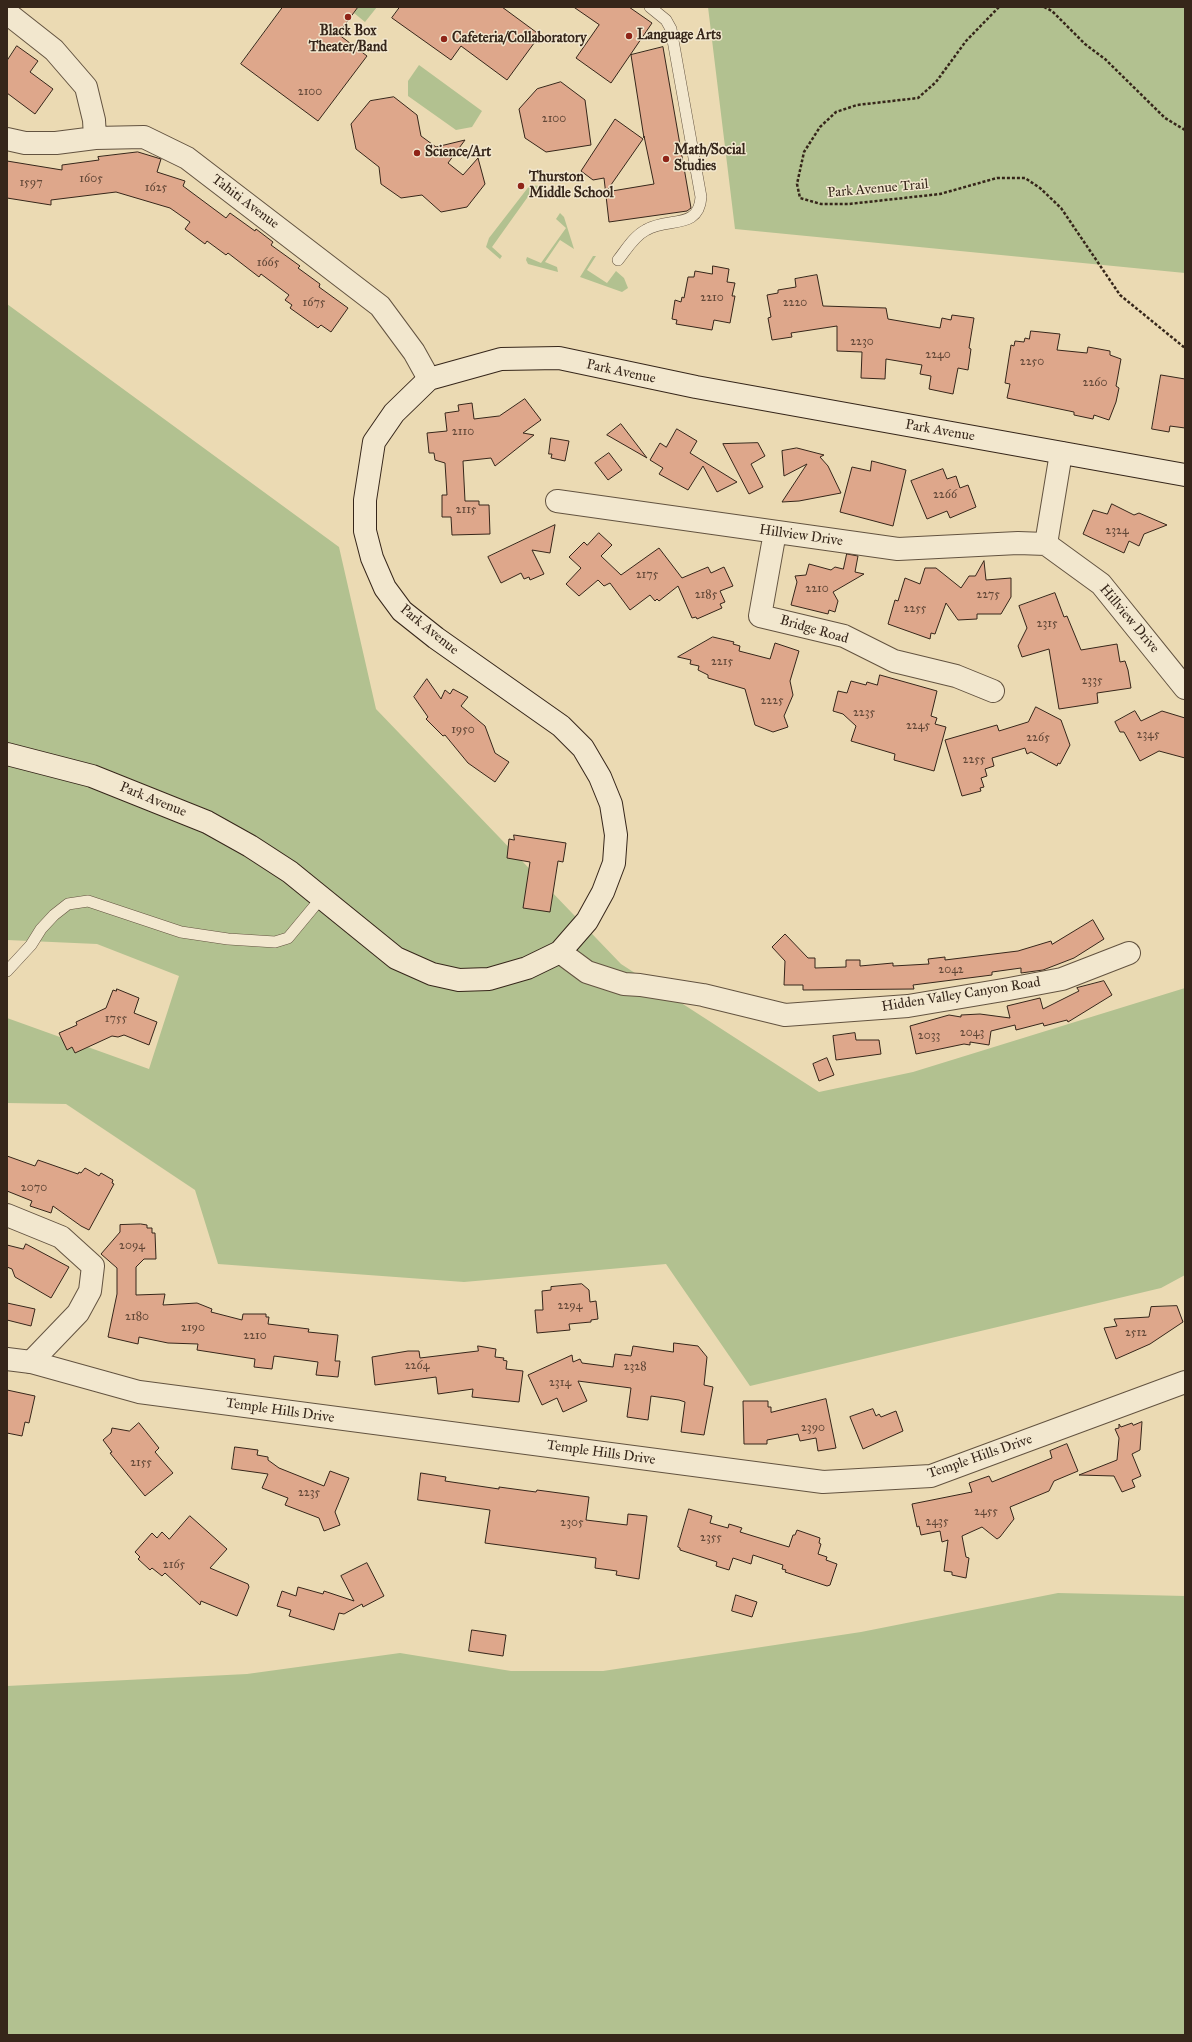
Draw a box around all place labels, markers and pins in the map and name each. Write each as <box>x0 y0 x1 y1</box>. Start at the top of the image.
marker: Black Box Theater/Band <box>343 12 353 22</box>
place label: Black Box Theater/Band <box>309 24 387 56</box>
place label: Language Arts <box>637 28 721 44</box>
place label: Cafeteria/Collaboratory <box>452 31 587 47</box>
marker: Language Arts <box>624 31 634 41</box>
marker: Cafeteria/Collaboratory <box>439 34 449 44</box>
place label: Math/Social Studies <box>674 143 746 176</box>
place label: Science/Art <box>425 145 491 161</box>
marker: Science/Art <box>412 148 422 158</box>
marker: Math/Social Studies <box>661 154 671 164</box>
place label: Thurston Middle School <box>529 170 614 202</box>
marker: Thurston Middle School <box>516 181 526 191</box>

